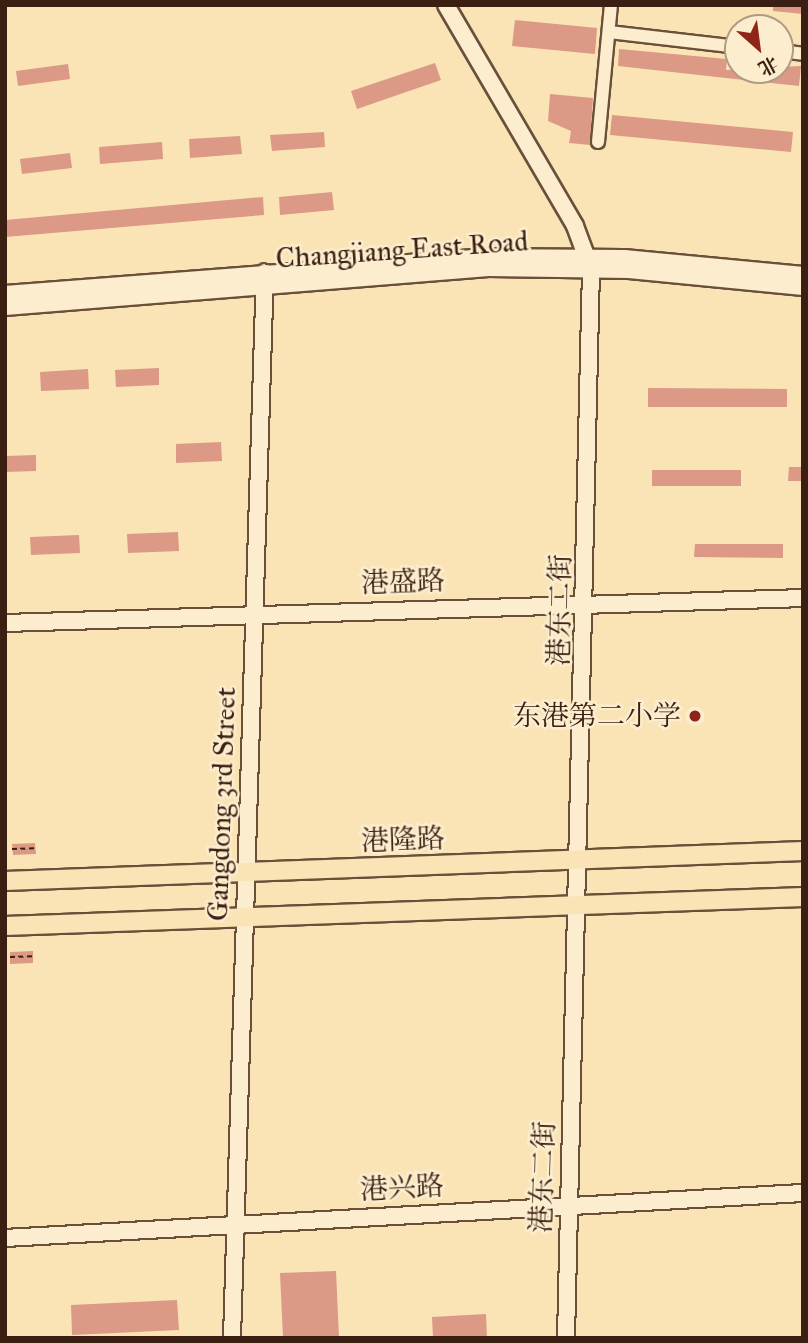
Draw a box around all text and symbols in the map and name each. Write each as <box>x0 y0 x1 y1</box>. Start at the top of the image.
north arrow <box>724 14 794 84</box>
text: 北 <box>754 52 782 81</box>
street label: Changjiang East Road <box>275 224 529 276</box>
street label: 港东二街 <box>542 554 578 666</box>
street label: 港盛路 <box>360 564 446 600</box>
street label: Gangdong 3rd Street <box>201 686 243 922</box>
place label: 东港第二小学 <box>513 699 681 733</box>
marker: 东港第二小学 <box>687 708 703 724</box>
street label: 港隆路 <box>360 822 446 858</box>
street label: 港东二街 <box>524 1120 562 1234</box>
street label: 港兴路 <box>359 1169 445 1207</box>

